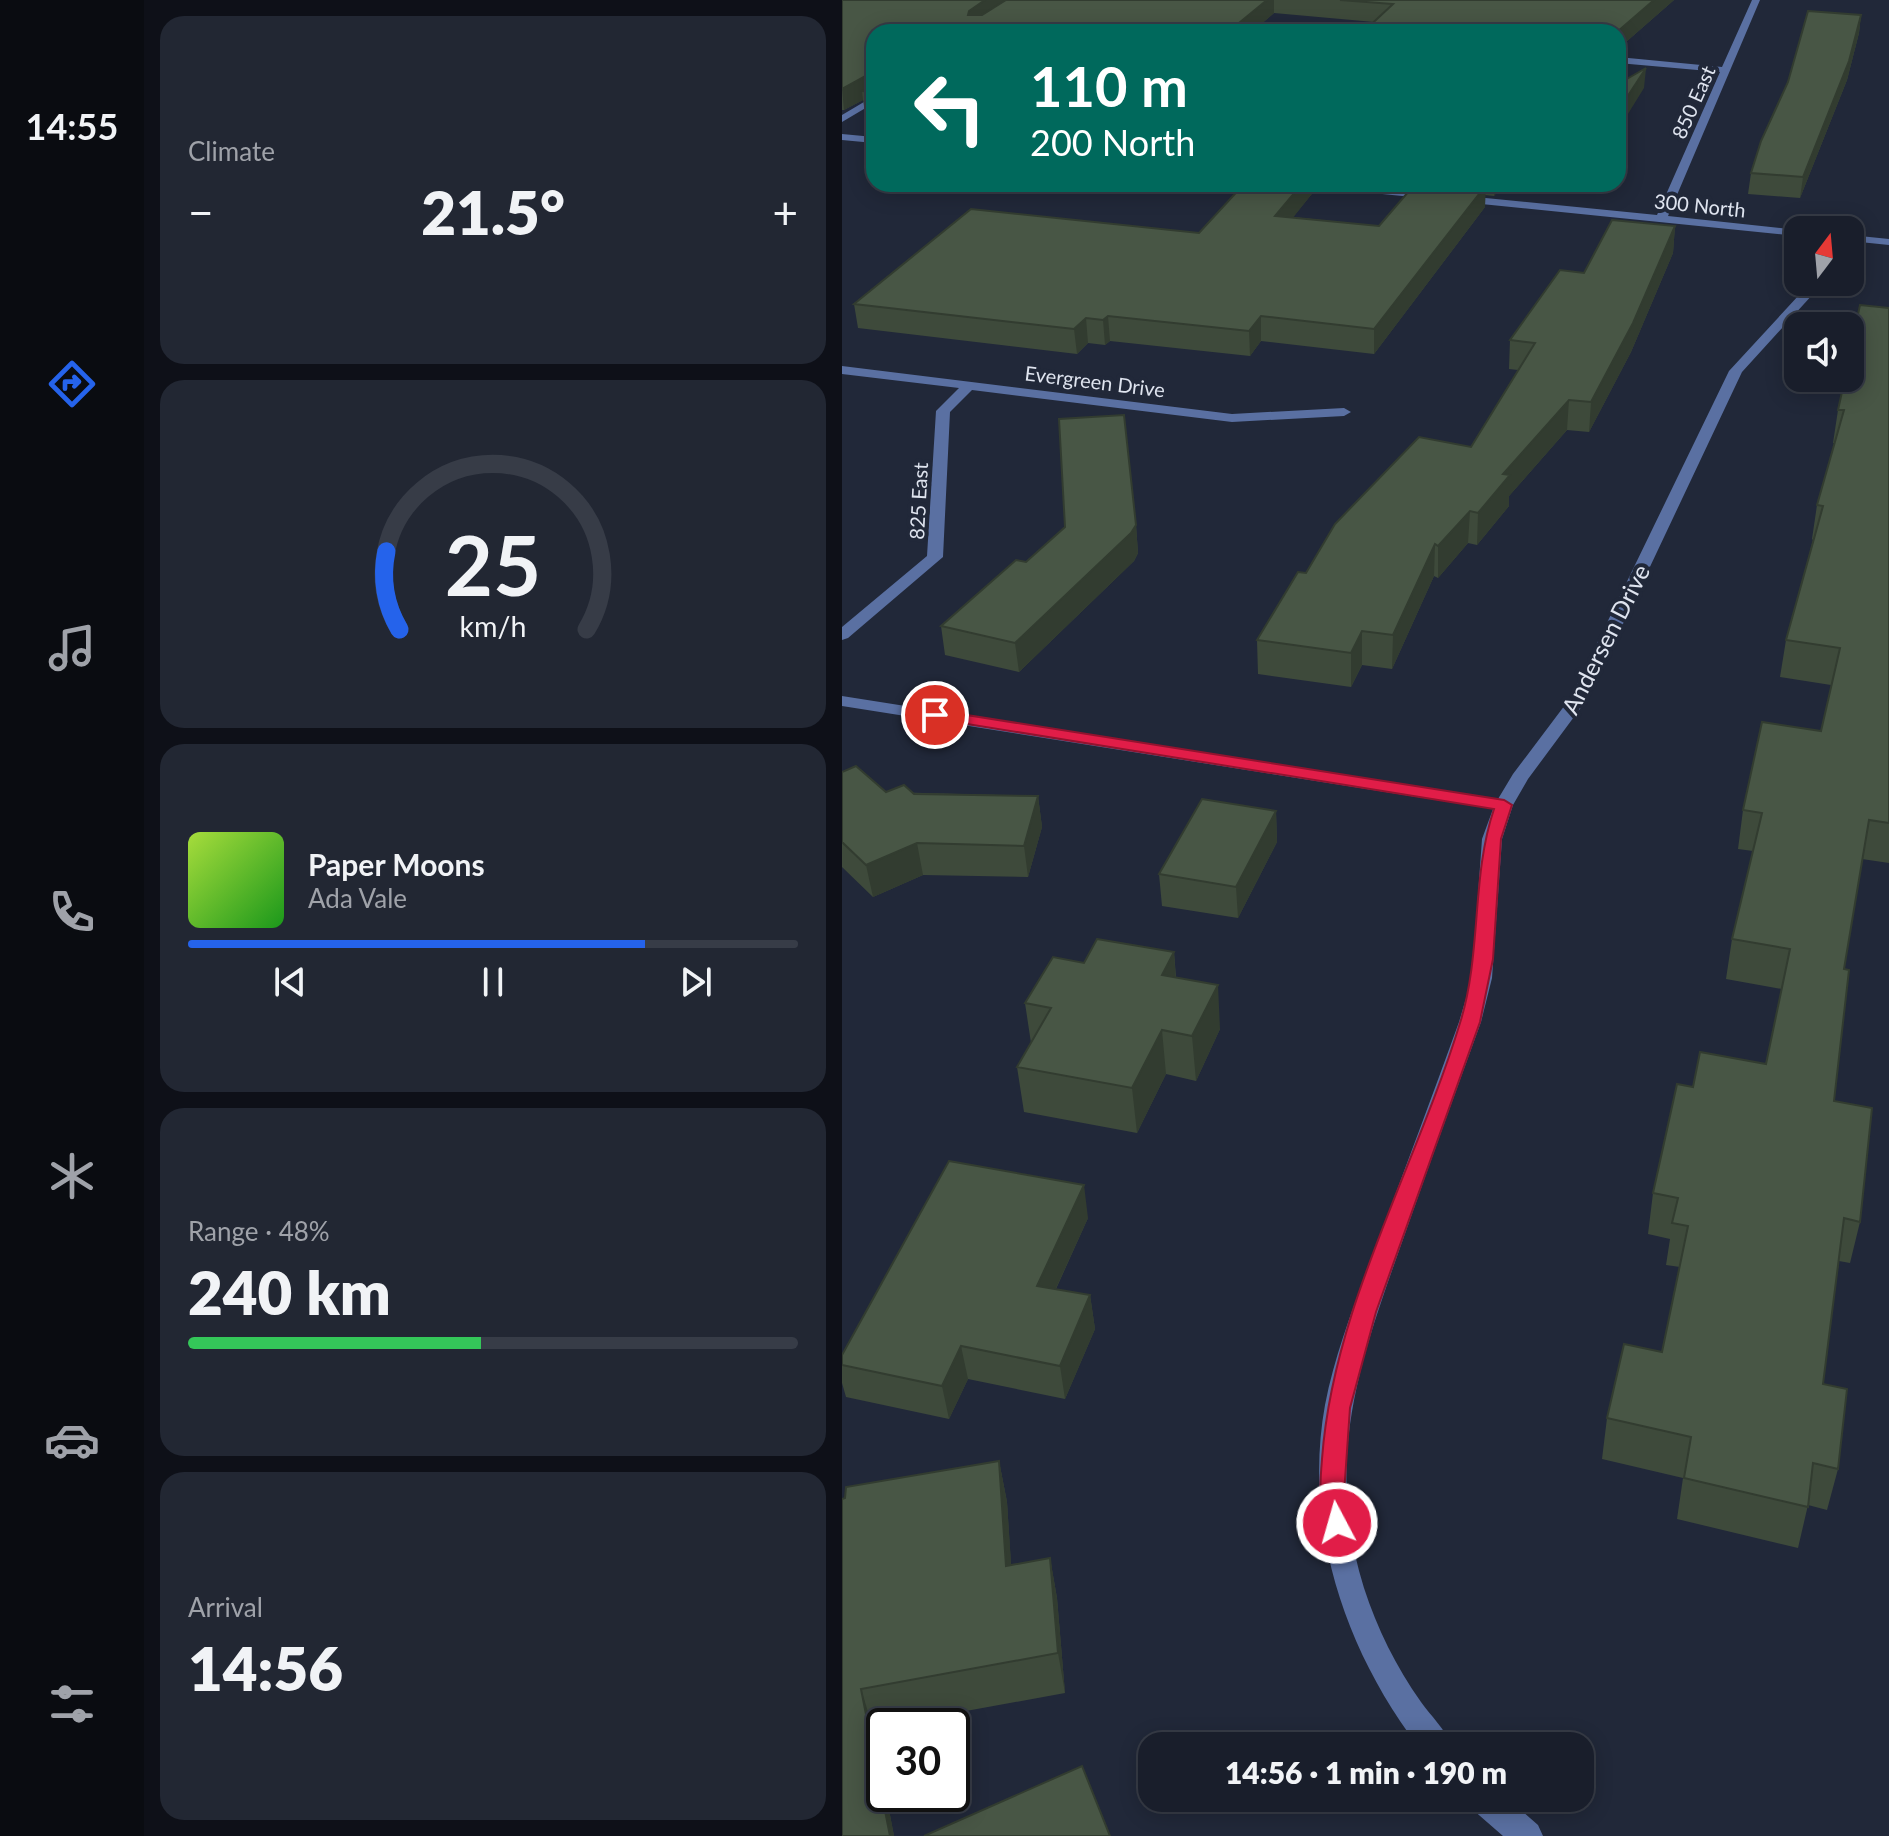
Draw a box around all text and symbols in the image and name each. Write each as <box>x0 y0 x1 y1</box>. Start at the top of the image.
text: 110 m <box>1030 52 1188 119</box>
icon: left <box>898 56 1002 160</box>
street label: 850 East <box>1666 62 1720 142</box>
text: 14:55 <box>26 104 118 148</box>
text: 200 North <box>1030 120 1195 164</box>
text: Climate <box>188 135 275 167</box>
text: 21.5° <box>421 176 565 248</box>
text: − <box>188 186 214 238</box>
text: + <box>772 186 798 238</box>
street label: 300 North <box>1653 188 1747 222</box>
north arrow <box>1784 216 1864 296</box>
map controls <box>1784 216 1864 392</box>
button: sound <box>1784 312 1864 392</box>
icon: directions <box>44 356 100 412</box>
street label: Evergreen Drive <box>1024 360 1166 402</box>
street label: 825 East <box>904 462 932 540</box>
text: 25 <box>445 514 541 614</box>
street label: Andersen Drive <box>1555 559 1655 719</box>
text: km/h <box>460 609 526 643</box>
icon: music <box>44 620 100 676</box>
pin <box>901 681 969 749</box>
icon: arrive <box>913 693 957 737</box>
text: Paper Moons <box>308 846 485 882</box>
text: Ada Vale <box>308 882 407 914</box>
icon: phone <box>44 884 100 940</box>
icon: previous <box>268 960 312 1004</box>
icon: pause <box>471 960 515 1004</box>
icon: next <box>674 960 718 1004</box>
icon: climate <box>44 1148 100 1204</box>
text: Range · 48% <box>188 1215 330 1247</box>
text: 240 km <box>188 1256 391 1328</box>
icon: car <box>44 1412 100 1468</box>
position arrow <box>1295 1481 1379 1565</box>
text: Arrival <box>188 1591 263 1623</box>
text: 14:56 <box>188 1632 343 1704</box>
icon: filters <box>44 1676 100 1732</box>
speed limit sign: 30 <box>866 1708 970 1812</box>
text: 14:56 · 1 min · 190 m <box>1225 1754 1507 1790</box>

